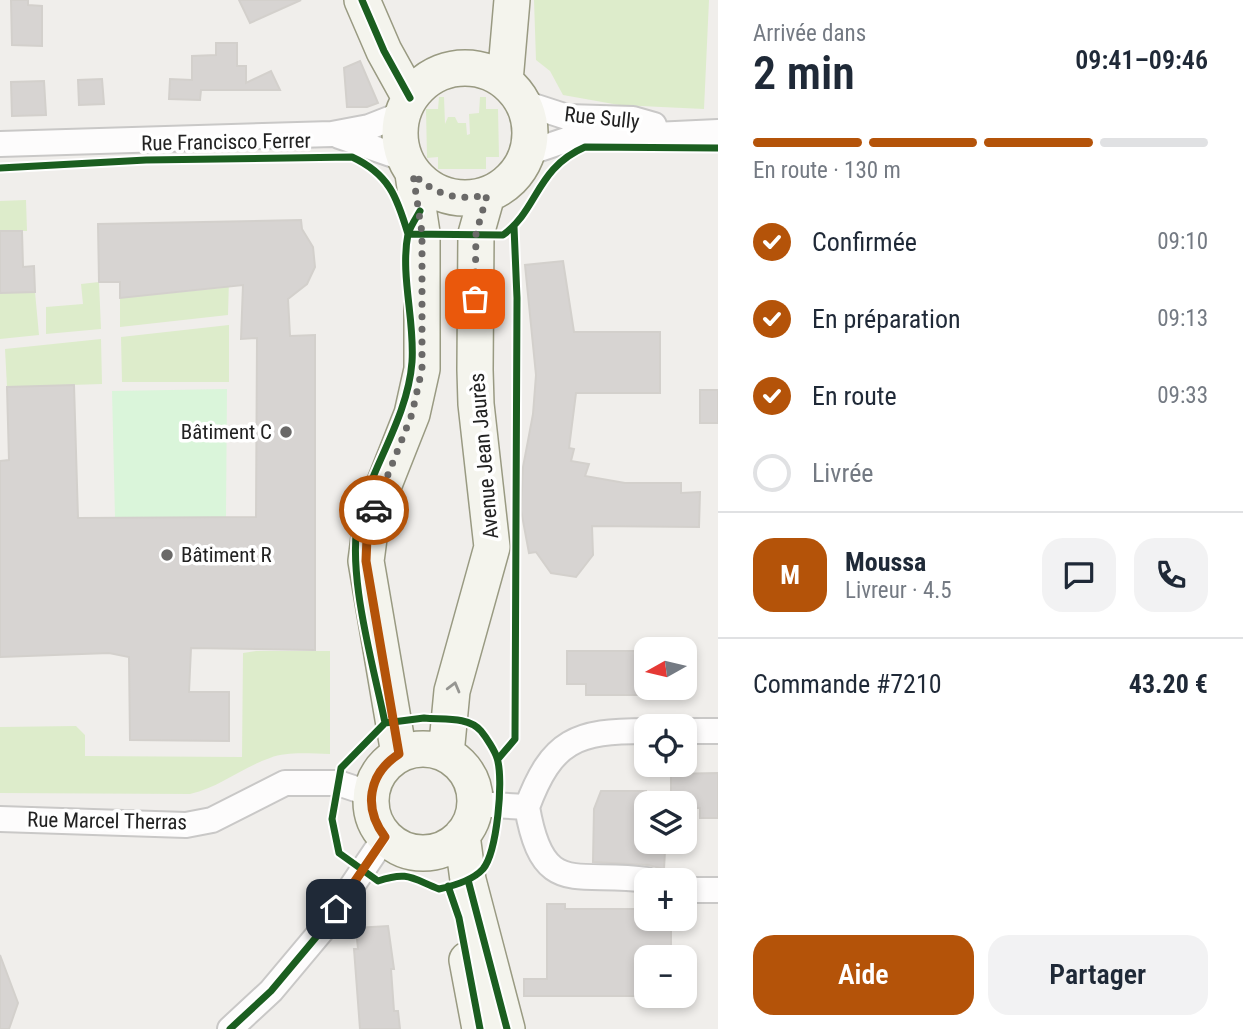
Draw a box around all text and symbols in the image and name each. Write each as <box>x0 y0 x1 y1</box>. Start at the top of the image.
text: Arrivée dans <box>753 20 866 47</box>
text: 09:41–09:46 <box>1075 45 1208 75</box>
text: 2 min <box>753 46 855 100</box>
street label: Rue Sully <box>563 102 641 134</box>
street label: Rue Francisco Ferrer <box>141 129 311 155</box>
text: En route · 130 m <box>753 157 901 184</box>
icon: check <box>753 223 791 261</box>
text: Confirmée <box>812 227 917 257</box>
text: 09:10 <box>1157 228 1208 255</box>
pin <box>445 269 505 329</box>
icon: bag <box>456 280 494 318</box>
icon: check <box>753 300 791 338</box>
text: En préparation <box>812 304 961 334</box>
text: 09:13 <box>1157 305 1208 332</box>
street label: Avenue Jean Jaurès <box>465 372 503 540</box>
icon: check <box>753 377 791 415</box>
text: En route <box>812 381 897 411</box>
text: 09:33 <box>1157 382 1208 409</box>
place label: Bâtiment C <box>181 420 272 444</box>
marker: Bâtiment C <box>278 424 294 440</box>
text: Livrée <box>812 458 874 488</box>
courier <box>339 475 409 545</box>
icon: car <box>355 491 393 529</box>
button: chat <box>1042 538 1116 612</box>
button: phone <box>1134 538 1208 612</box>
place label: Bâtiment R <box>181 543 272 567</box>
marker: Bâtiment R <box>159 547 175 563</box>
text: Moussa <box>845 547 926 577</box>
text: M <box>780 560 800 590</box>
text: Livreur · 4.5 <box>845 577 952 604</box>
north arrow <box>634 637 696 700</box>
map controls <box>634 637 697 1008</box>
text: Commande #7210 <box>753 669 942 699</box>
text: 43.20 € <box>1129 669 1208 699</box>
one-way arrow <box>446 681 460 693</box>
button: locate <box>634 714 697 777</box>
button: layers <box>634 791 697 854</box>
street label: Rue Marcel Therras <box>27 808 187 834</box>
button: + <box>634 868 697 931</box>
pin <box>306 879 366 939</box>
icon: home <box>317 890 355 928</box>
button: Aide <box>753 935 974 1015</box>
button: Partager <box>988 935 1208 1015</box>
button: − <box>634 945 697 1008</box>

